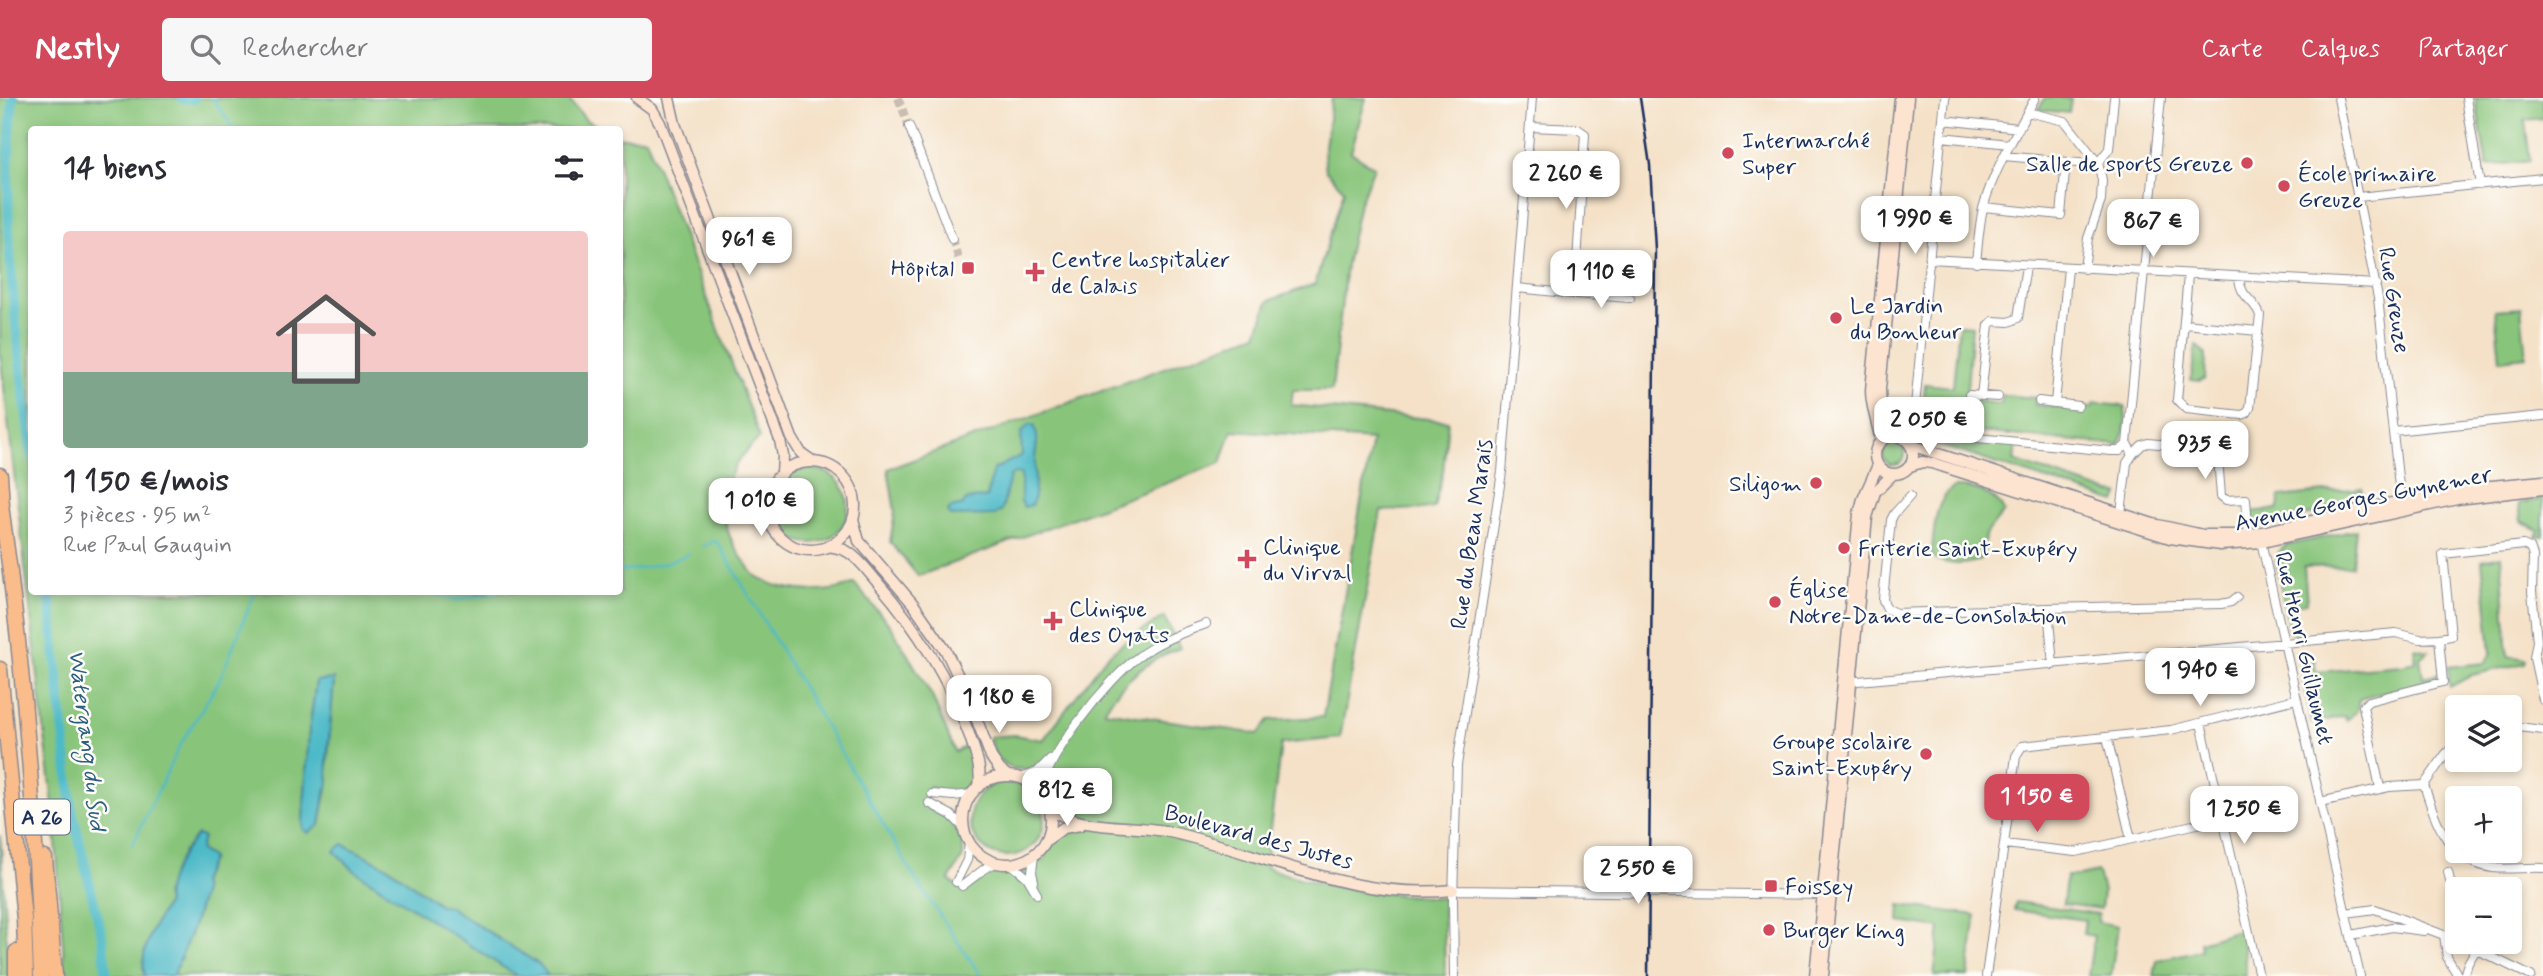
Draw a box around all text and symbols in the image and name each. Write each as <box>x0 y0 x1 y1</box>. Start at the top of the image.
search box <box>162 18 652 81</box>
text: Nestly <box>35 27 120 71</box>
icon: search <box>186 30 224 68</box>
text: Rechercher <box>242 32 369 66</box>
text: Carte <box>2201 34 2263 65</box>
text: Calques <box>2301 34 2380 65</box>
text: Partager <box>2418 34 2508 65</box>
place label: Intermarché Super <box>1742 127 1870 183</box>
marker: Intermarché Super <box>1720 145 1736 161</box>
text: 14 biens <box>63 149 167 188</box>
icon: filters <box>550 149 588 187</box>
place label: Salle de sports Greuze <box>2026 150 2233 180</box>
pin: 2 260 € <box>1501 152 1631 211</box>
marker: Salle de sports Greuze <box>2239 155 2255 171</box>
text: 2 260 € <box>1529 159 1603 189</box>
place label: École primaire Greuze <box>2298 159 2437 216</box>
marker: École primaire Greuze <box>2276 178 2292 194</box>
pin: 1 990 € <box>1850 197 1980 256</box>
pin: 867 € <box>2104 200 2202 259</box>
text: 1 990 € <box>1877 204 1953 234</box>
text: 867 € <box>2123 207 2183 237</box>
pin: 961 € <box>700 218 798 277</box>
text: 961 € <box>722 225 776 255</box>
street label: Rue Greuze <box>2370 245 2416 355</box>
place label: Centre hospitalier de Calais <box>1051 246 1230 302</box>
pin: 1 110 € <box>1536 250 1666 310</box>
place label: Hôpital <box>891 255 954 285</box>
text: 1 110 € <box>1566 258 1636 288</box>
marker: Hôpital <box>960 260 976 276</box>
marker: Centre hospitalier de Calais <box>1025 262 1045 282</box>
icon: home <box>263 276 389 402</box>
place label: Le Jardin du Bonheur <box>1850 292 1962 348</box>
marker: Le Jardin du Bonheur <box>1828 310 1844 326</box>
pin: 2 050 € <box>1864 398 1994 457</box>
text: 2 050 € <box>1890 405 1968 435</box>
pin: 935 € <box>2156 422 2254 481</box>
text: 935 € <box>2177 429 2233 459</box>
street label: Rue du Beau Marais <box>1445 437 1501 631</box>
street label: Avenue Georges Guynemer <box>2232 460 2495 542</box>
text: 1 150 €/mois <box>63 462 229 501</box>
place label: Siligom <box>1729 470 1802 500</box>
marker: Siligom <box>1808 475 1824 491</box>
pin: 1 010 € <box>696 478 826 538</box>
text: 1 010 € <box>725 486 797 516</box>
text: 3 pièces · 95 m² <box>63 501 211 531</box>
text: Rue Paul Gauguin <box>63 531 232 561</box>
place label: Clinique du Virval <box>1263 533 1351 589</box>
place label: Friterie Saint-Exupéry <box>1858 535 2077 565</box>
marker: Friterie Saint-Exupéry <box>1836 540 1852 556</box>
marker: Clinique du Virval <box>1237 549 1257 569</box>
street label: Rue Henri Guillaumet <box>2266 549 2340 748</box>
place label: Église Notre-Dame-de-Consolation <box>1789 575 2067 632</box>
marker: Église Notre-Dame-de-Consolation <box>1767 594 1783 610</box>
place label: Clinique des Oyats <box>1069 595 1169 651</box>
marker: Clinique des Oyats <box>1043 611 1063 631</box>
water label: Watergang du Sud <box>58 648 113 835</box>
pin: 1 940 € <box>2135 648 2265 708</box>
text: 1 940 € <box>2161 656 2239 686</box>
pin: 1 180 € <box>934 676 1064 735</box>
text: 1 180 € <box>963 683 1035 713</box>
map controls <box>2445 695 2522 954</box>
button: layers <box>2445 695 2522 772</box>
place label: Groupe scolaire Saint-Exupéry <box>1772 728 1912 784</box>
marker: Groupe scolaire Saint-Exupéry <box>1918 746 1934 762</box>
pin: 812 € <box>1018 768 1116 828</box>
pin: 1 150 € <box>1972 774 2102 834</box>
text: 812 € <box>1038 776 1096 806</box>
text: 1 150 € <box>2000 782 2074 812</box>
pin: 1 250 € <box>2179 786 2309 846</box>
button: + <box>2445 786 2522 863</box>
text: 1 250 € <box>2206 794 2282 824</box>
street label: Boulevard des Justes <box>1161 798 1356 878</box>
road number: A 26 <box>14 800 70 834</box>
pin: 2 550 € <box>1573 846 1703 906</box>
text: 2 550 € <box>1600 854 1676 884</box>
place label: Foissey <box>1785 873 1853 903</box>
button: − <box>2445 877 2522 954</box>
marker: Foissey <box>1763 878 1779 894</box>
place label: Burger King <box>1783 917 1905 949</box>
marker: Burger King <box>1761 922 1777 938</box>

